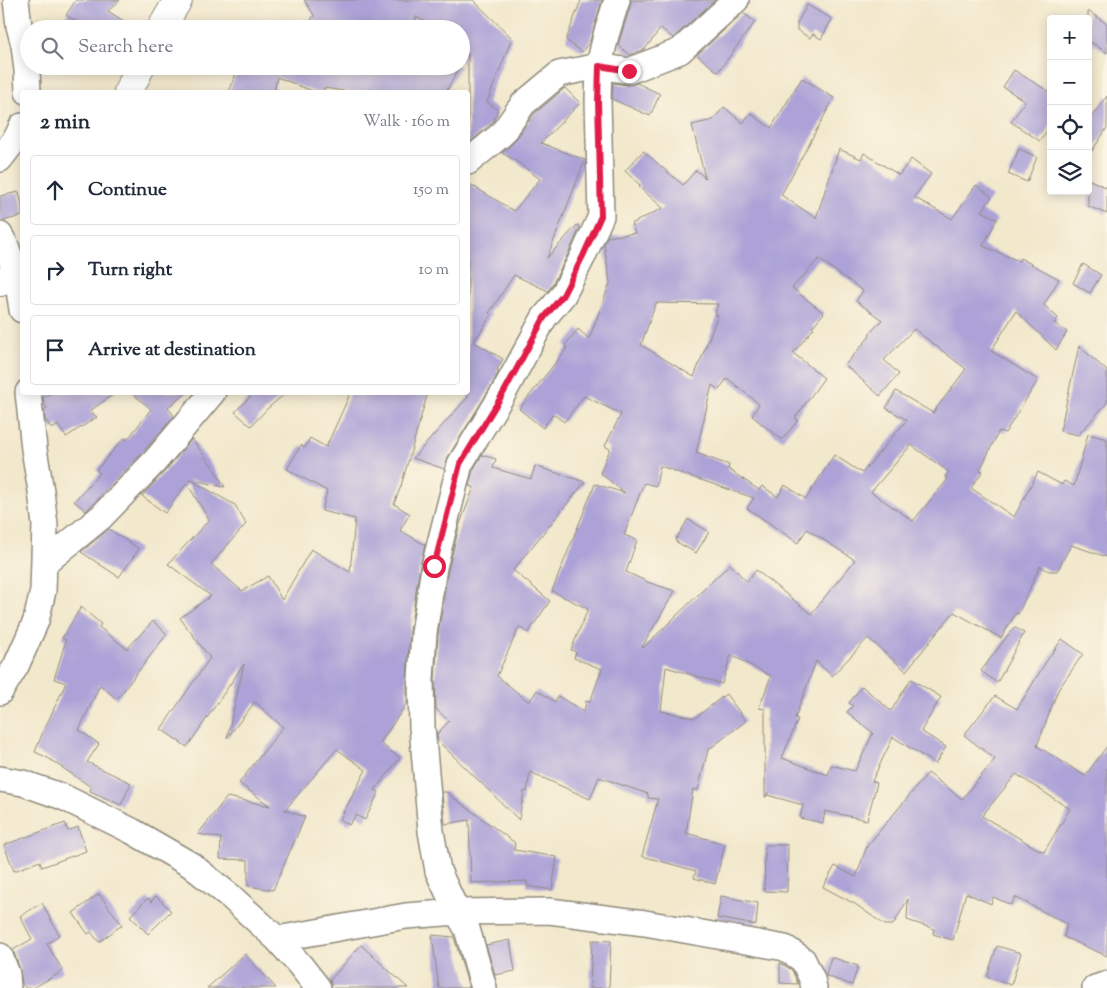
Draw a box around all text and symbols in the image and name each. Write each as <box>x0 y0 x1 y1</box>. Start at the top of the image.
map controls <box>1047 15 1092 195</box>
button: + <box>1047 15 1092 60</box>
search box <box>20 20 470 75</box>
icon: search <box>38 34 66 62</box>
text: Search here <box>78 34 173 61</box>
route end <box>618 60 641 83</box>
button: − <box>1047 60 1092 105</box>
button: locate <box>1047 105 1092 150</box>
text: 2 min <box>40 108 90 138</box>
text: Walk · 160 m <box>363 111 450 134</box>
button: layers <box>1047 150 1092 195</box>
icon: ahead <box>41 176 69 204</box>
text: Continue <box>88 177 167 204</box>
text: 150 m <box>413 179 449 202</box>
icon: right <box>41 256 69 284</box>
text: Turn right <box>88 257 172 284</box>
text: 10 m <box>419 259 449 282</box>
icon: arrive <box>41 336 69 364</box>
text: Arrive at destination <box>88 337 256 364</box>
route start <box>423 555 446 578</box>

